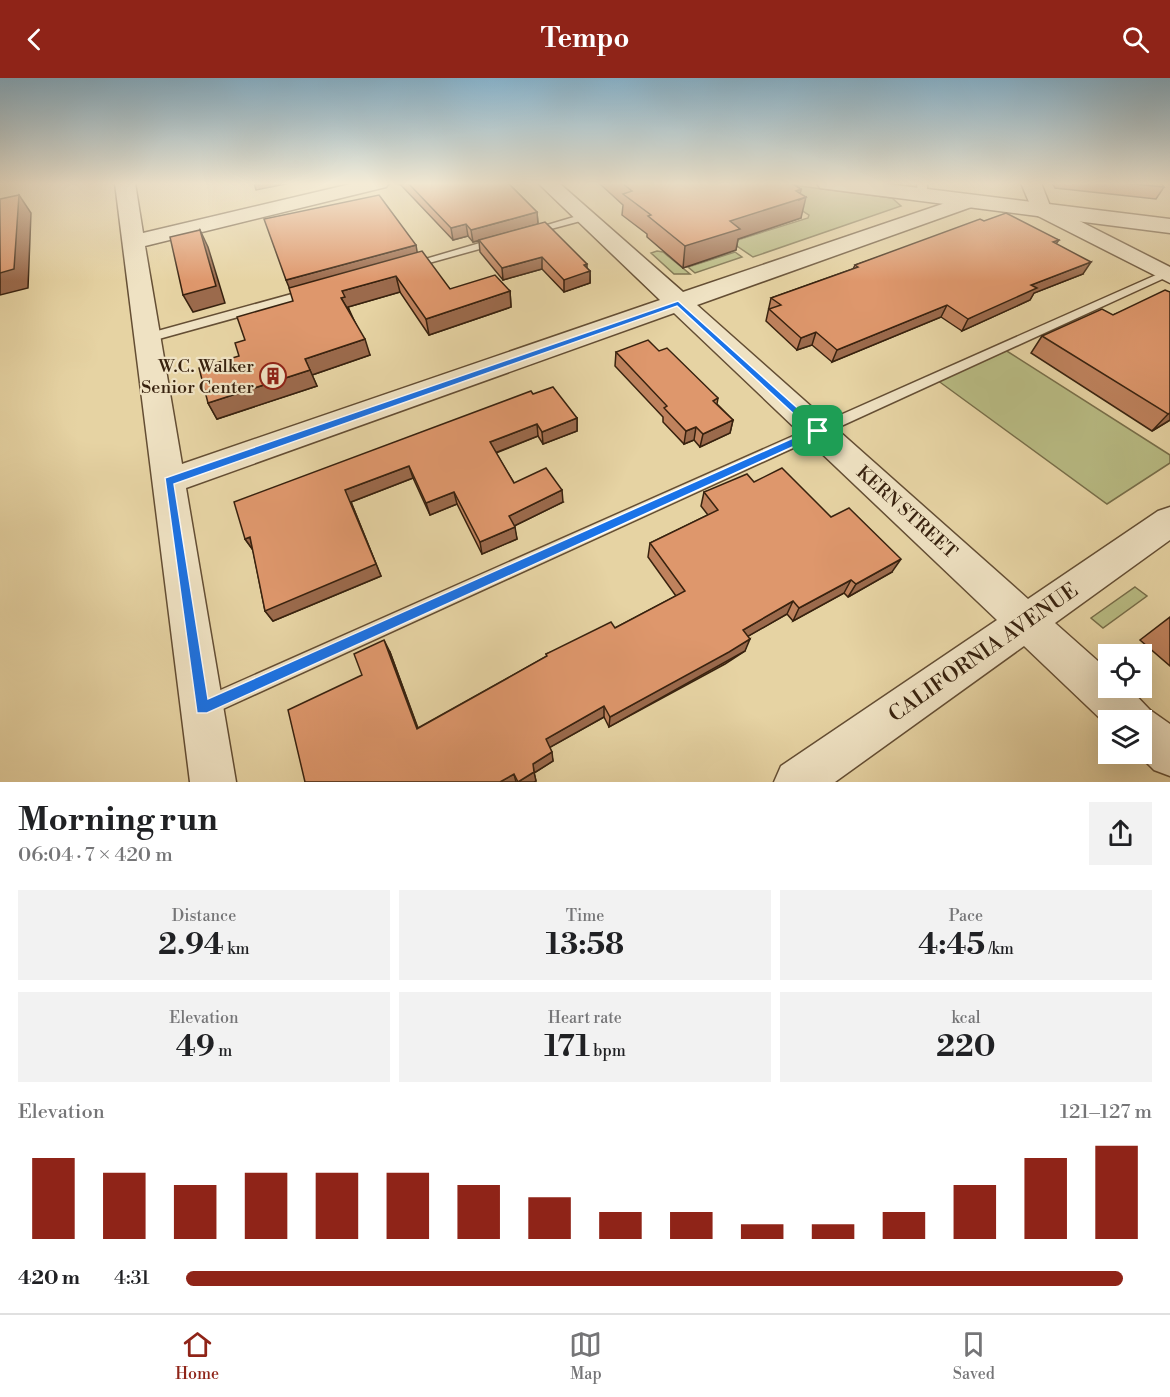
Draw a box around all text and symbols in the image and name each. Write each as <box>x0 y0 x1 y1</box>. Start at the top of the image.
text: Tempo <box>541 22 629 56</box>
icon: back <box>18 23 51 56</box>
icon: search <box>1119 23 1152 56</box>
place label: W.C. Walker Senior Center <box>141 355 254 399</box>
building icon: W.C. Walker Senior Center <box>258 361 288 391</box>
pin <box>792 405 843 456</box>
icon: arrive <box>801 414 834 447</box>
street label: KERN STREET <box>852 461 962 564</box>
street label: CALIFORNIA AVENUE <box>884 578 1083 728</box>
map controls <box>1098 644 1152 764</box>
button: locate <box>1098 644 1152 698</box>
button: layers <box>1098 710 1152 764</box>
text: Morning run <box>18 800 218 841</box>
button: share <box>1089 802 1152 865</box>
text: 06:04 · 7 × 420 m <box>18 843 173 868</box>
text: Distance <box>172 906 236 926</box>
text: Time <box>566 906 604 926</box>
text: Pace <box>949 906 983 926</box>
text: 2.94 <box>158 926 224 964</box>
text: 13:58 <box>546 926 624 964</box>
text: 4:45 <box>918 926 985 964</box>
text: km <box>224 939 250 959</box>
text: /km <box>985 939 1014 959</box>
text: Elevation <box>169 1008 239 1028</box>
text: Heart rate <box>548 1008 622 1028</box>
text: kcal <box>951 1008 981 1028</box>
text: 49 <box>176 1028 215 1066</box>
text: 171 <box>544 1028 590 1066</box>
text: 220 <box>936 1028 996 1066</box>
text: m <box>215 1041 232 1061</box>
text: bpm <box>590 1041 626 1061</box>
text: Elevation <box>18 1100 105 1125</box>
text: 121–127 m <box>1060 1100 1152 1125</box>
text: 420 m <box>18 1266 80 1291</box>
text: 4:31 <box>114 1266 150 1291</box>
tab: Home <box>175 1328 219 1384</box>
tab: Map <box>569 1328 602 1384</box>
tab: Saved <box>953 1328 995 1384</box>

